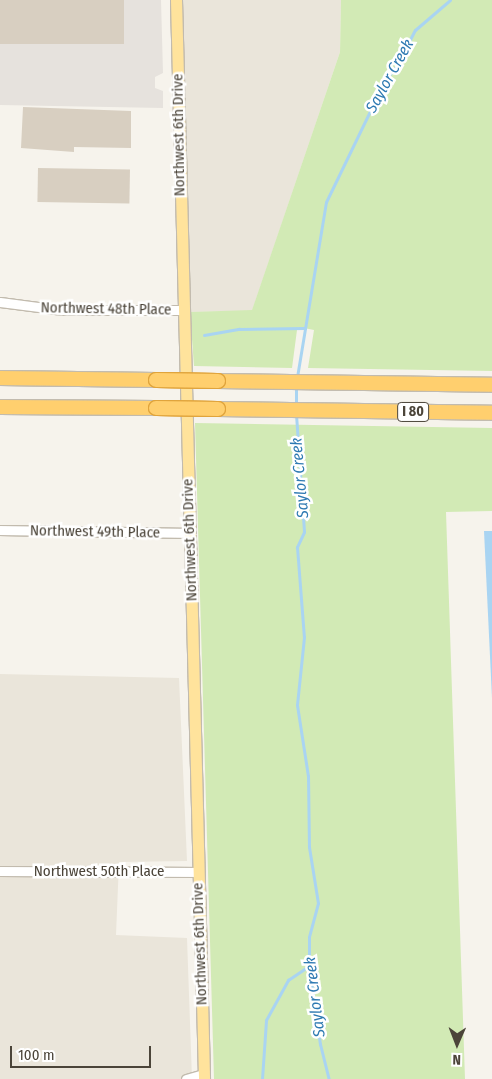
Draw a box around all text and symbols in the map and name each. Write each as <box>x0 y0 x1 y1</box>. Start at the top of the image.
water label: Saylor Creek <box>362 36 418 116</box>
street label: Northwest 6th Drive <box>169 74 189 196</box>
street label: Northwest 48th Place <box>41 299 171 319</box>
road number: I 80 <box>397 401 429 424</box>
water label: Saylor Creek <box>287 437 313 519</box>
street label: Northwest 6th Drive <box>179 478 201 602</box>
street label: Northwest 49th Place <box>30 522 160 542</box>
street label: Northwest 50th Place <box>34 863 164 881</box>
street label: Northwest 6th Drive <box>189 882 211 1006</box>
water label: Saylor Creek <box>301 956 329 1038</box>
north arrow <box>432 1019 482 1069</box>
scale bar <box>12 1036 154 1068</box>
text: 100 m <box>18 1046 55 1064</box>
text: N <box>452 1051 461 1068</box>

